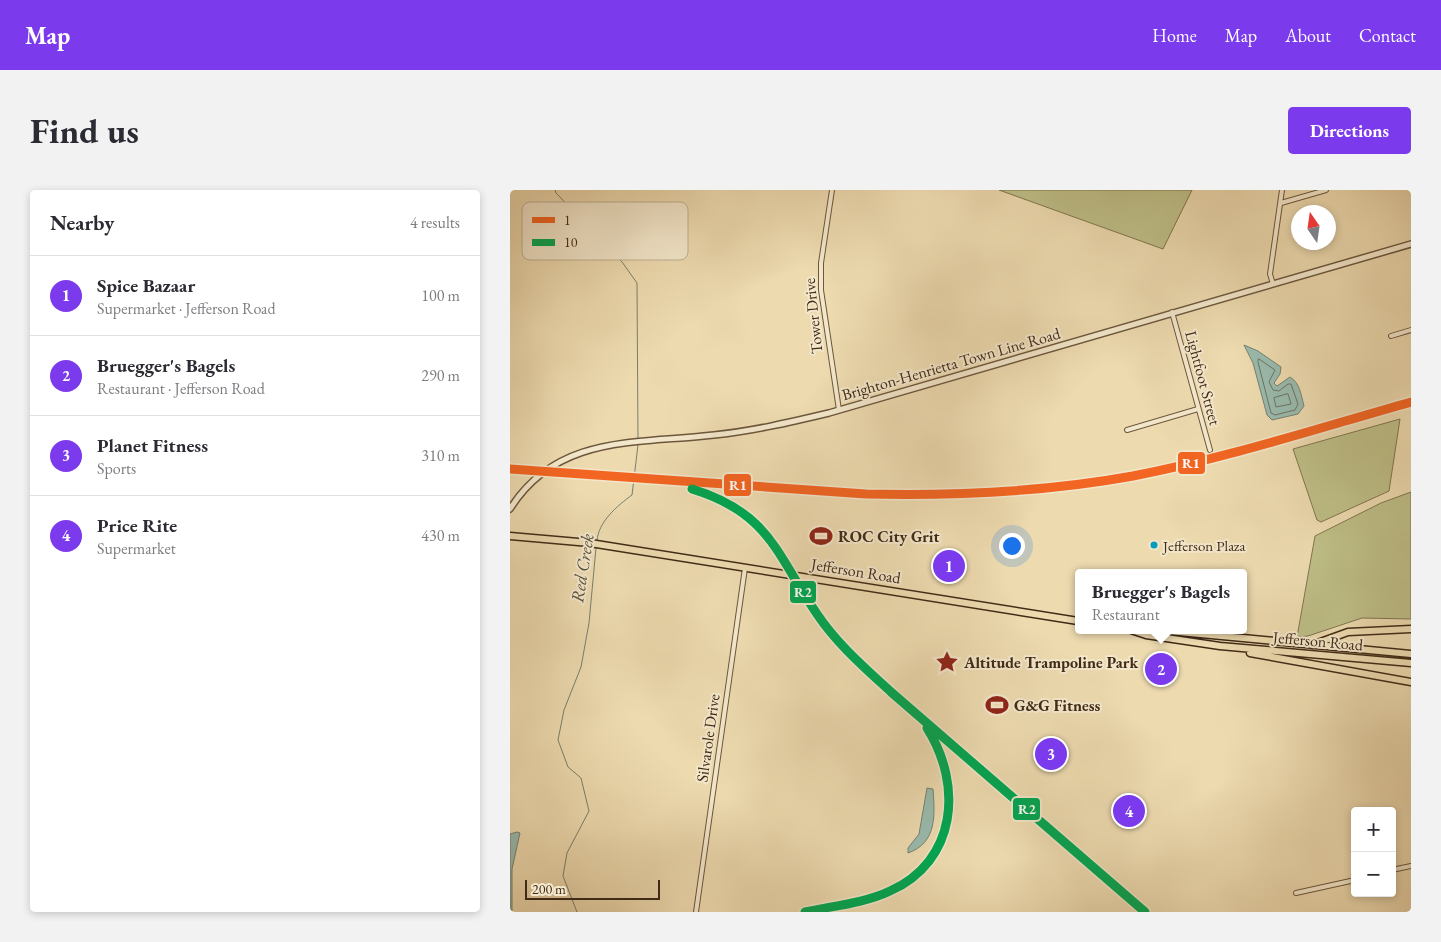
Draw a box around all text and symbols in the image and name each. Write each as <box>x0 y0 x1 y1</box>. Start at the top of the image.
text: Map <box>25 20 70 51</box>
text: Home <box>1152 24 1197 47</box>
text: Map <box>1225 24 1257 47</box>
text: About <box>1285 24 1331 47</box>
text: Contact <box>1359 24 1416 47</box>
button: Directions <box>1288 107 1411 154</box>
text: Find us <box>30 108 139 153</box>
legend <box>522 202 688 260</box>
north arrow <box>1291 205 1336 250</box>
text: Nearby <box>50 209 114 236</box>
text: 1 <box>564 211 571 229</box>
text: 4 results <box>410 212 460 233</box>
text: 10 <box>564 233 578 251</box>
text: Spice Bazaar <box>97 273 195 298</box>
street label: Tower Drive <box>799 277 827 355</box>
text: 1 <box>62 285 70 306</box>
text: 100 m <box>421 285 460 306</box>
text: Supermarket · Jefferson Road <box>97 298 276 319</box>
street label: Brighton-Henrietta Town Line Road <box>839 322 1064 405</box>
street label: Lightfoot Street <box>1180 328 1226 428</box>
text: Bruegger's Bagels <box>97 353 235 378</box>
text: 2 <box>62 365 70 386</box>
text: 290 m <box>421 365 460 386</box>
text: Restaurant · Jefferson Road <box>97 378 265 399</box>
text: Planet Fitness <box>97 433 208 458</box>
text: 3 <box>62 445 70 466</box>
text: 310 m <box>421 445 460 466</box>
line badge: R1 <box>1177 451 1206 475</box>
text: R1 <box>1182 454 1200 472</box>
text: Sports <box>97 458 136 479</box>
line badge: R1 <box>723 473 752 497</box>
text: R1 <box>729 476 747 494</box>
text: Price Rite <box>97 513 177 538</box>
sports icon: ROC City Grit <box>808 523 834 549</box>
text: 4 <box>62 525 70 546</box>
text: 430 m <box>421 525 460 546</box>
place label: ROC City Grit <box>838 526 940 547</box>
water label: Red Creek <box>565 532 599 604</box>
your location <box>999 533 1025 559</box>
place label: Jefferson Plaza <box>1161 536 1245 555</box>
text: Supermarket <box>97 538 176 559</box>
marker: Jefferson Plaza <box>1149 540 1159 550</box>
pin: 1 <box>933 547 965 585</box>
street label: Jefferson Road <box>808 553 903 589</box>
popup <box>1075 569 1247 634</box>
text: Bruegger's Bagels <box>1092 579 1230 604</box>
line badge: R2 <box>789 580 817 604</box>
text: R2 <box>794 583 813 601</box>
text: Restaurant <box>1092 604 1160 625</box>
street label: Jefferson Road <box>1270 626 1365 655</box>
place icon: Altitude Trampoline Park <box>934 649 960 675</box>
pin: 2 <box>1145 650 1177 688</box>
place label: Altitude Trampoline Park <box>963 652 1138 673</box>
sports icon: G&G Fitness <box>984 692 1010 718</box>
street label: Silvarole Drive <box>691 693 725 783</box>
place label: G&G Fitness <box>1014 695 1101 716</box>
pin: 3 <box>1035 735 1067 773</box>
pin: 4 <box>1113 792 1145 830</box>
line badge: R2 <box>1012 797 1041 821</box>
text: R2 <box>1018 800 1037 818</box>
map controls <box>1351 807 1396 897</box>
button: + <box>1351 807 1396 852</box>
button: − <box>1351 852 1396 897</box>
scale bar <box>525 877 660 900</box>
text: 200 m <box>532 880 566 898</box>

